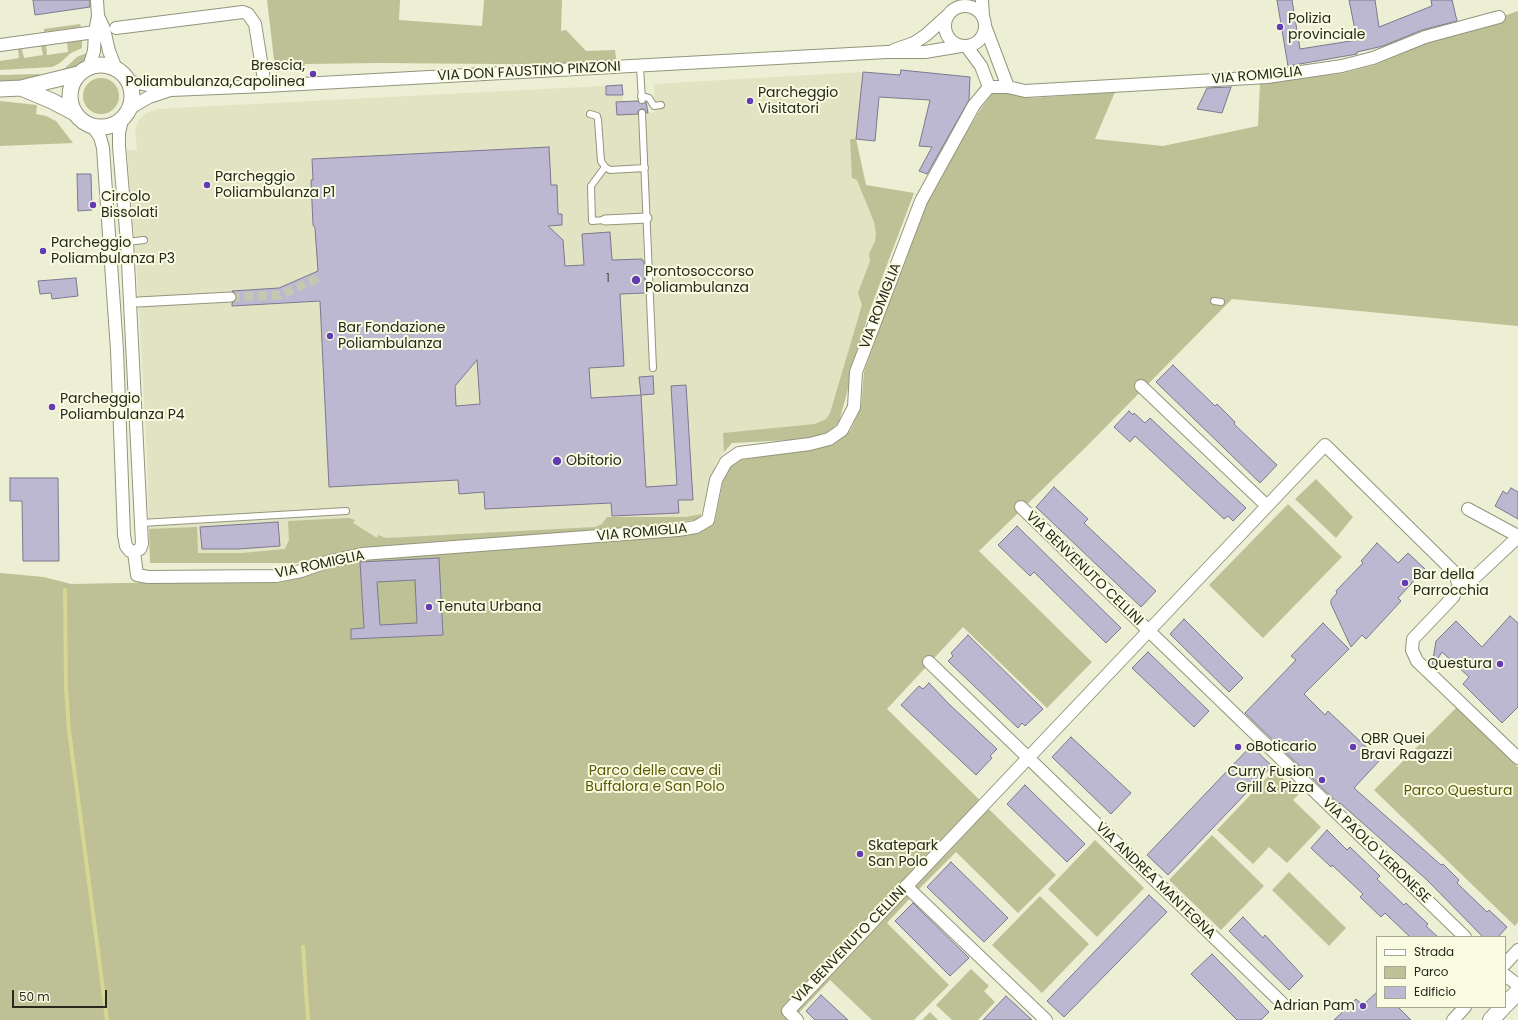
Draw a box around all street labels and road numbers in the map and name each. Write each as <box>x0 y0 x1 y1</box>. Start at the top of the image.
street label: VIA DON FAUSTINO PINZONI <box>437 59 621 85</box>
street label: VIA ROMIGLIA <box>1211 64 1303 88</box>
street label: VIA ROMIGLIA <box>857 261 905 351</box>
street label: VIA BENVENUTO CELLINI <box>1022 509 1146 629</box>
street label: VIA ROMIGLIA <box>596 521 688 545</box>
street label: VIA ROMIGLIA <box>274 547 366 583</box>
street label: VIA PAOLO VERONESE <box>1318 795 1434 907</box>
street label: VIA ANDREA MANTEGNA <box>1091 819 1219 943</box>
street label: VIA BENVENUTO CELLINI <box>790 883 910 1007</box>

